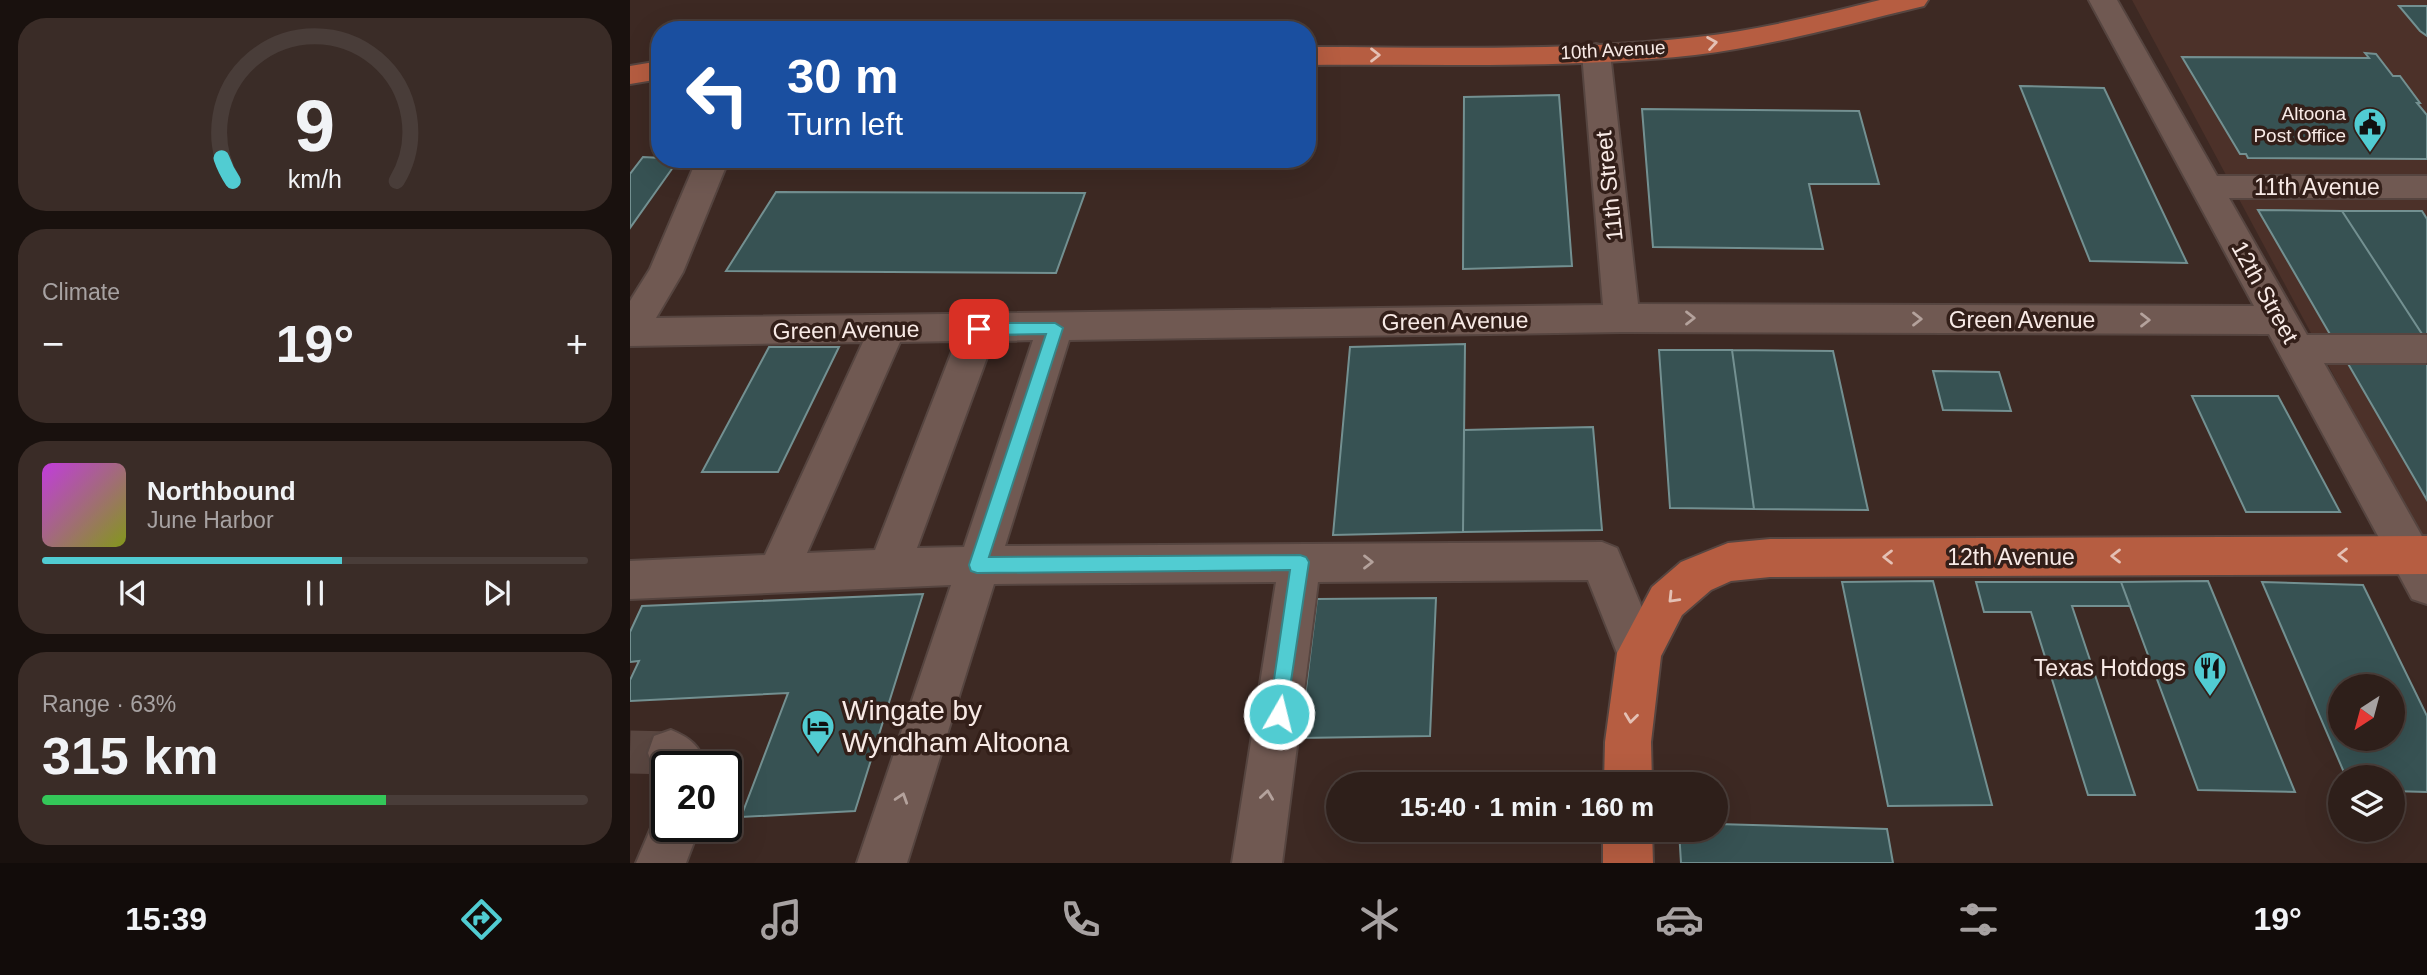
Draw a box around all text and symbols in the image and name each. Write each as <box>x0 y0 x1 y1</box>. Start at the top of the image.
one-way arrow <box>1706 36 1718 51</box>
street label: 10th Avenue <box>1560 37 1666 63</box>
one-way arrow <box>1371 47 1381 63</box>
icon: left <box>672 49 763 140</box>
text: 30 m <box>787 49 899 103</box>
text: 9 <box>295 85 335 166</box>
place label: Altoona Post Office <box>2253 103 2346 146</box>
public building icon: Altoona Post Office <box>2351 105 2389 154</box>
text: Turn left <box>787 106 903 142</box>
street label: 11th Street <box>1590 129 1628 242</box>
text: km/h <box>288 164 342 192</box>
street label: 11th Avenue <box>2254 174 2380 200</box>
street label: 12th Street <box>2226 236 2304 348</box>
text: Climate <box>42 279 120 305</box>
pin <box>949 299 1009 359</box>
street label: Green Avenue <box>1381 307 1529 335</box>
street label: Green Avenue <box>1949 307 2095 333</box>
icon: arrive <box>960 310 998 348</box>
one-way arrow <box>1685 310 1696 326</box>
one-way arrow <box>1913 311 1923 327</box>
one-way arrow <box>2140 312 2151 328</box>
text: 19° <box>276 315 354 373</box>
street label: Green Avenue <box>772 316 920 344</box>
text: − <box>42 323 64 365</box>
text: + <box>566 323 588 365</box>
text: Northbound <box>147 476 296 506</box>
text: June Harbor <box>147 507 274 533</box>
street label: 12th Avenue <box>1947 544 2075 570</box>
one-way arrow <box>2337 547 2348 563</box>
one-way arrow <box>2110 548 2120 564</box>
one-way arrow <box>1882 549 1893 565</box>
one-way arrow <box>1364 554 1374 570</box>
icon: previous <box>114 574 152 612</box>
icon: pause <box>296 574 334 612</box>
icon: next <box>478 574 516 612</box>
one-way arrow <box>1668 590 1681 603</box>
restaurant icon: Texas Hotdogs <box>2191 649 2229 698</box>
place label: Texas Hotdogs <box>2034 655 2186 681</box>
north arrow <box>2328 674 2404 751</box>
map controls <box>2328 674 2405 842</box>
position arrow <box>1242 677 1316 751</box>
text: Range · 63% <box>42 691 176 717</box>
place label: Wingate by Wyndham Altoona <box>842 695 1069 758</box>
hotel icon: Wingate by Wyndham Altoona <box>799 707 837 756</box>
one-way arrow <box>1623 713 1638 724</box>
text: 315 km <box>42 727 218 785</box>
speed limit sign: 20 <box>651 751 742 842</box>
button: layers <box>2328 765 2405 842</box>
one-way arrow <box>1259 790 1274 801</box>
one-way arrow <box>894 792 909 804</box>
text: 15:40 · 1 min · 160 m <box>1400 792 1654 822</box>
icon: directions <box>457 895 506 944</box>
icon: music <box>757 895 806 944</box>
icon: phone <box>1056 895 1105 944</box>
icon: climate <box>1355 895 1404 944</box>
icon: car <box>1655 895 1704 944</box>
icon: filters <box>1954 895 2003 944</box>
text: 15:39 <box>125 901 207 937</box>
text: 19° <box>2253 901 2302 937</box>

